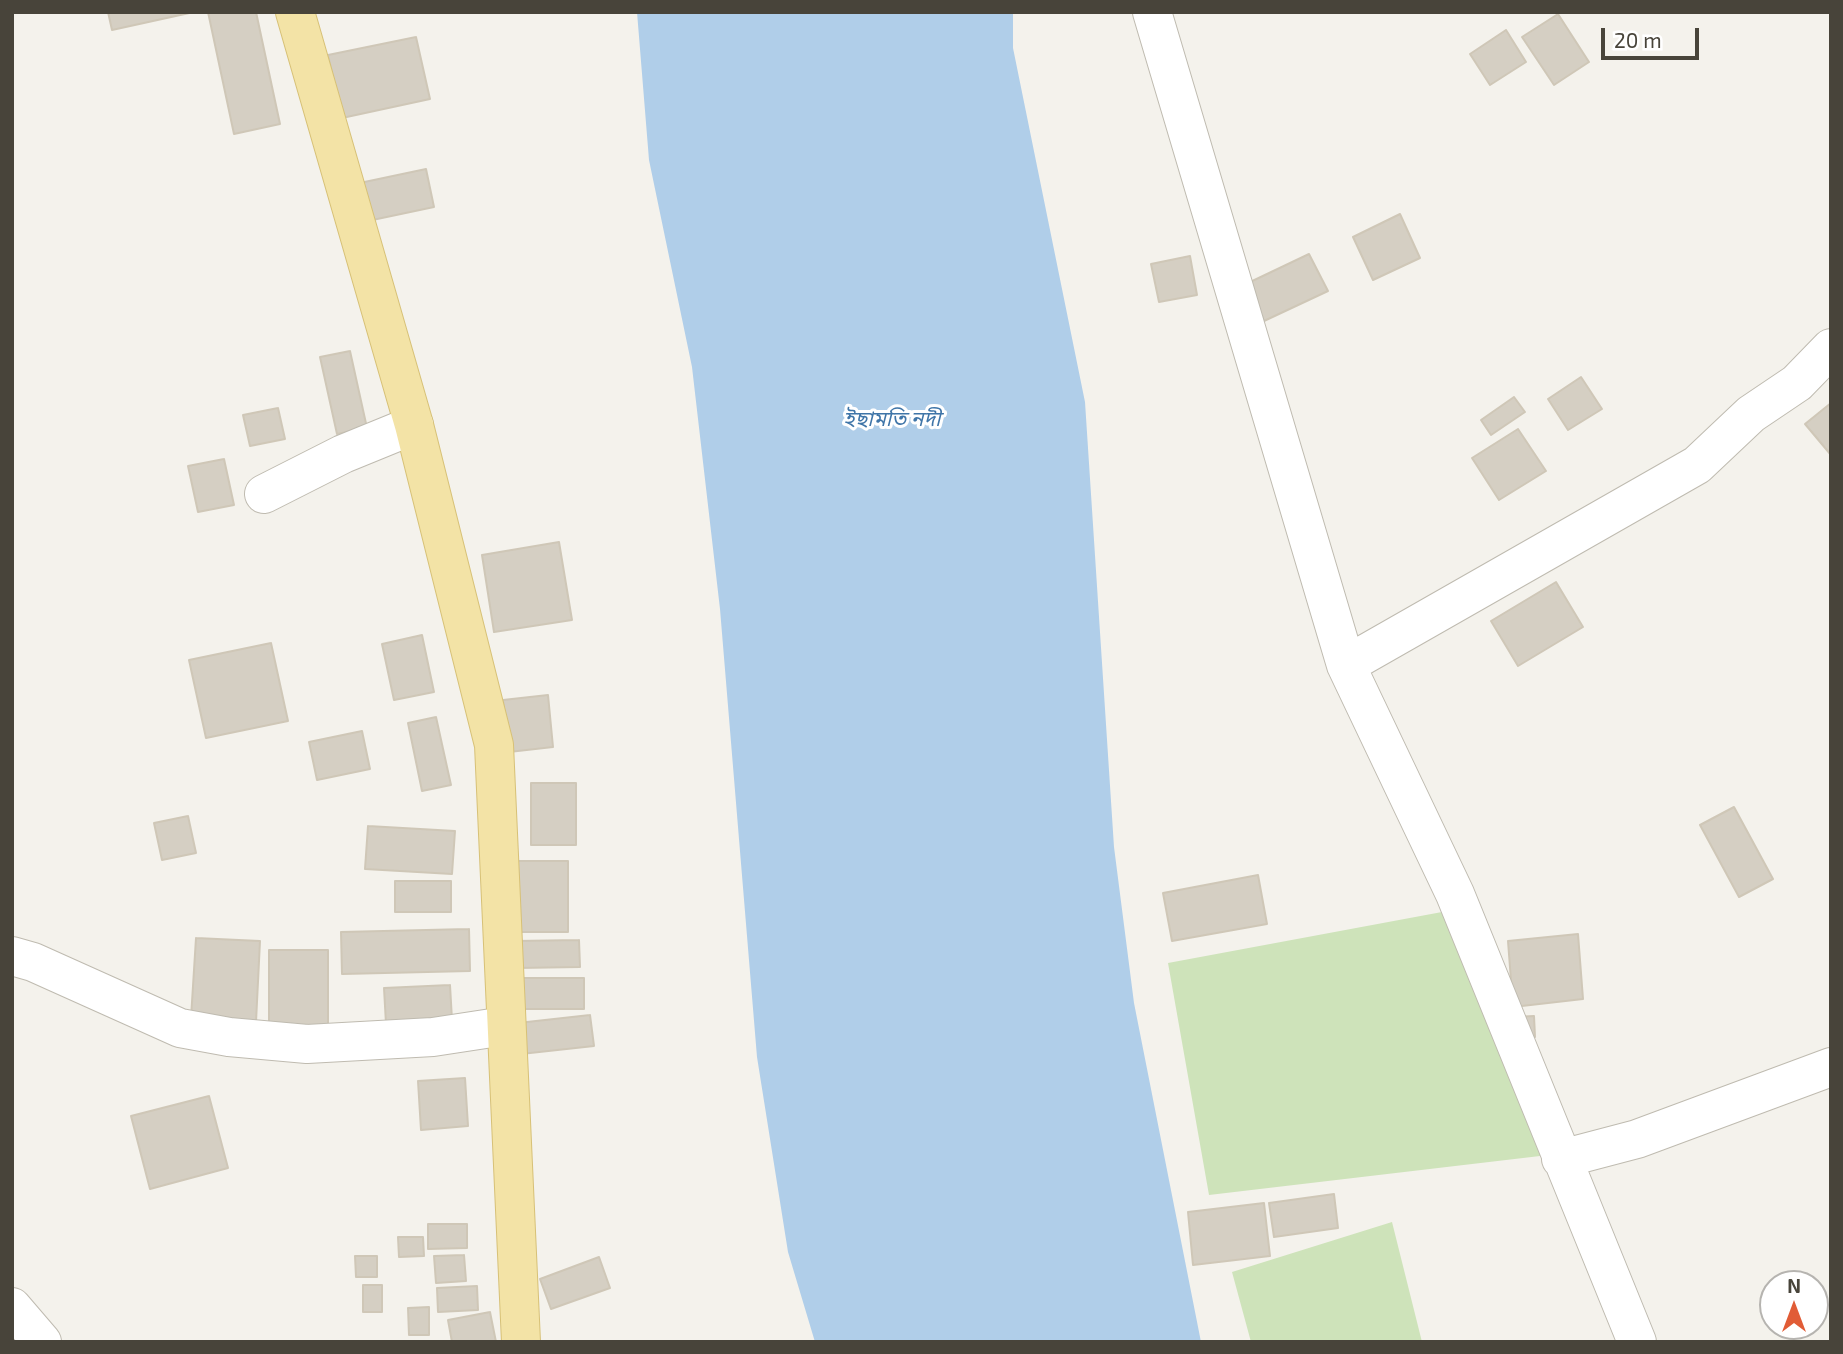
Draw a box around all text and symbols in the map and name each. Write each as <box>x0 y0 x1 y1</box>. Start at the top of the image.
scale bar <box>1605 14 1703 58</box>
text: 20 m <box>1614 27 1662 52</box>
water label: ইছামতি নদী <box>843 406 941 432</box>
north arrow <box>1759 1270 1829 1340</box>
text: N <box>1787 1274 1801 1297</box>

